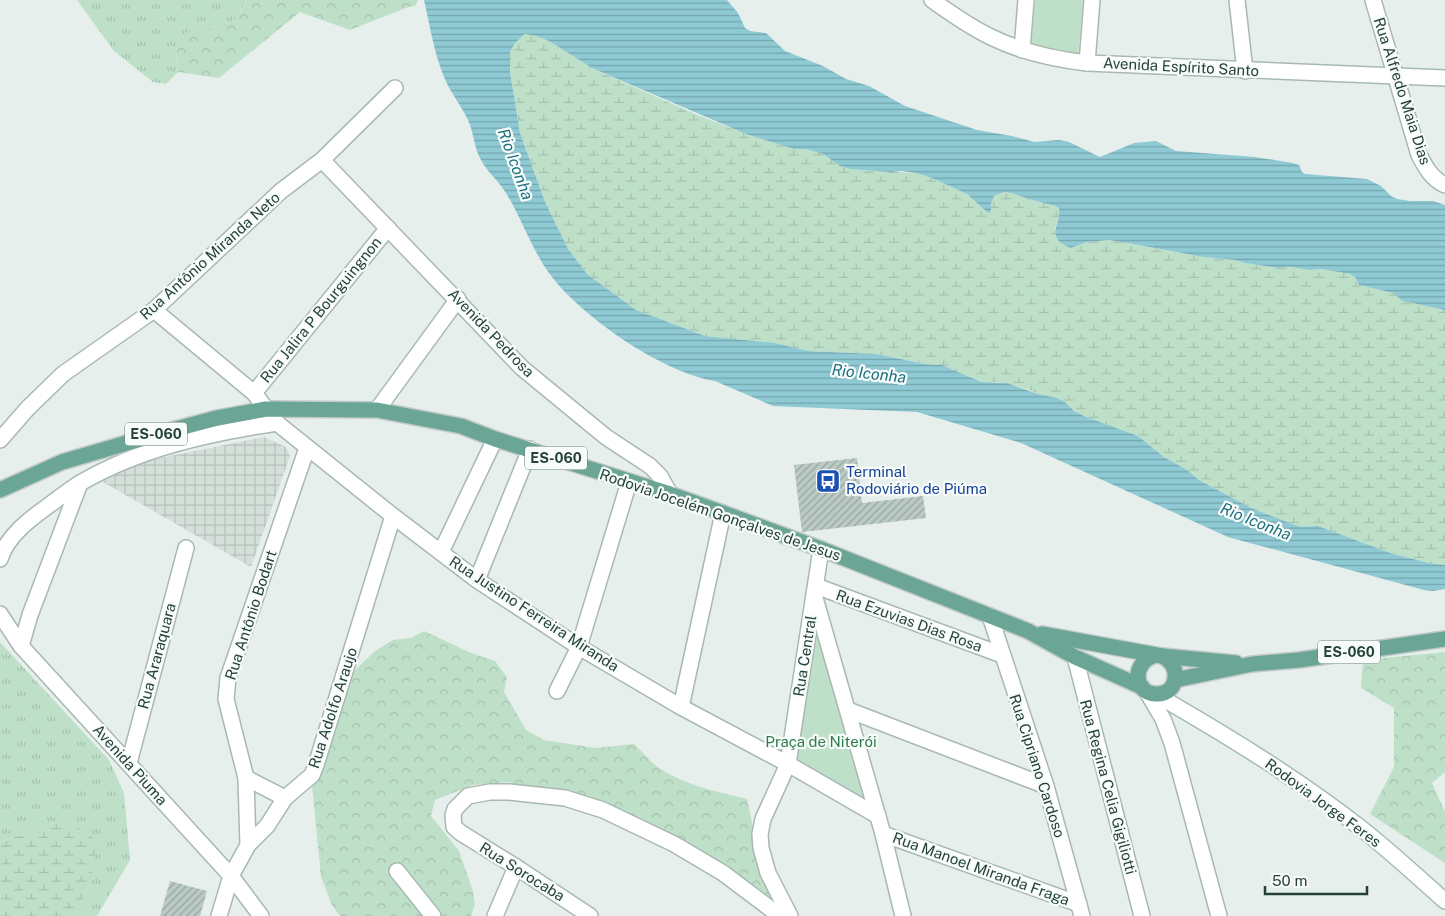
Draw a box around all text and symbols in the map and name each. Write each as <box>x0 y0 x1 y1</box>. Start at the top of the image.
street label: Rua Alfredo Maia Dias <box>1371 15 1434 167</box>
street label: Avenida Espírito Santo <box>1103 54 1260 79</box>
water label: Rio Iconha <box>494 126 537 202</box>
street label: Rua Antônio Miranda Neto <box>136 188 283 323</box>
street label: Rua Jalira P Bourguingnon <box>257 233 385 386</box>
street label: Avenida Pedrosa <box>445 285 538 380</box>
water label: Rio Iconha <box>831 360 907 387</box>
road number: ES-060 <box>125 422 187 446</box>
road number: ES-060 <box>525 446 587 469</box>
place label: Terminal Rodoviário de Piúma <box>846 463 987 497</box>
street label: Rodovia Jocelém Gonçalves de Jesus <box>597 465 843 564</box>
bus stop icon: Terminal Rodoviário de Piúma <box>815 468 841 494</box>
water label: Rio Iconha <box>1218 499 1294 544</box>
street label: Rua Antônio Bodart <box>222 548 280 682</box>
street label: Rua Justino Ferreira Miranda <box>446 552 622 675</box>
street label: Rua Ezuvias Dias Rosa <box>834 586 985 655</box>
street label: Rua Araraquara <box>134 601 179 711</box>
street label: Rua Central <box>790 614 819 698</box>
road number: ES-060 <box>1318 640 1380 664</box>
street label: Rua Adolfo Araujo <box>305 645 360 771</box>
street label: Rua Cipriano Cardoso <box>1006 692 1069 840</box>
street label: Rua Regina Celia Gigiliotti <box>1077 698 1140 876</box>
street label: Avenida Piuma <box>90 721 171 808</box>
park label: Praça de Niterói <box>765 733 877 750</box>
street label: Rodovia Jorge Feres <box>1262 755 1384 850</box>
street label: Rua Manoel Miranda Fraga <box>891 829 1072 908</box>
street label: Rua Sorocaba <box>477 839 568 904</box>
scale bar <box>1265 864 1368 896</box>
text: 50 m <box>1272 872 1307 889</box>

